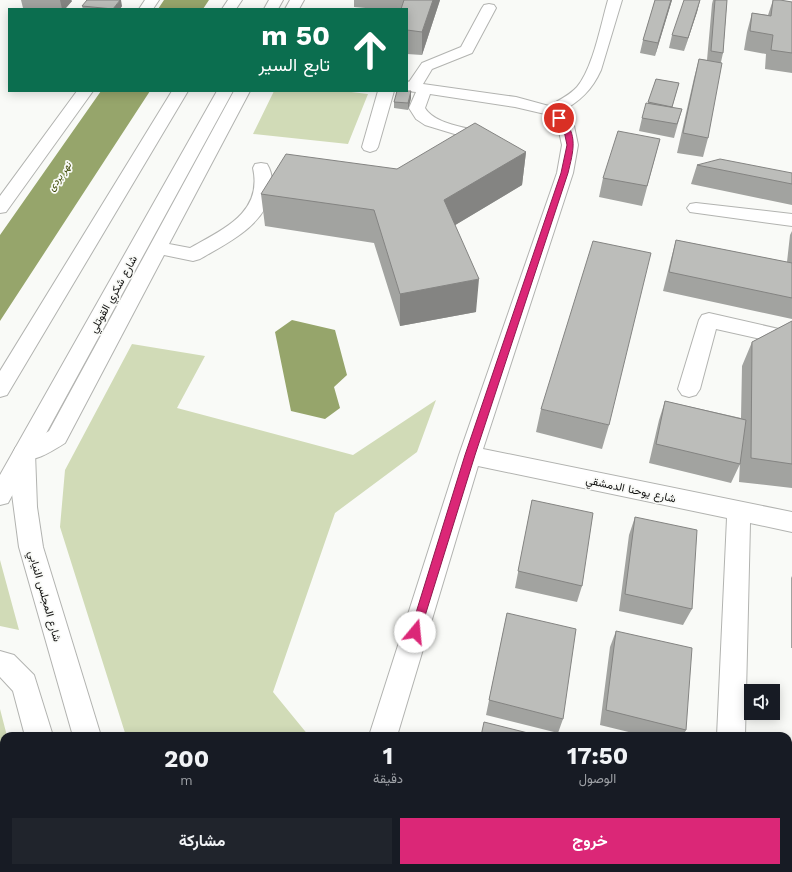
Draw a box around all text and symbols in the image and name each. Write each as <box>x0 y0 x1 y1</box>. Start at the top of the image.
text: 50 m <box>261 19 330 52</box>
icon: ahead <box>344 24 396 76</box>
text: تابع السير <box>258 54 330 75</box>
pin <box>542 101 576 135</box>
icon: arrive <box>548 107 570 129</box>
water label: نهر بردى <box>45 159 75 194</box>
street label: شارع شكري القوتلي <box>87 253 143 337</box>
street label: شارع يوحنا الدمشقي <box>584 474 677 508</box>
street label: شارع المجلس النيابي <box>22 549 64 644</box>
position arrow <box>394 611 436 653</box>
map controls <box>744 684 780 720</box>
button: sound <box>744 684 780 720</box>
text: 1 <box>383 742 393 770</box>
text: 17:50 <box>567 742 628 770</box>
text: 200 <box>164 745 209 773</box>
text: دقيقة <box>373 771 403 786</box>
text: الوصول <box>579 771 616 786</box>
text: m <box>180 773 193 788</box>
button: مشاركة <box>12 818 392 864</box>
button: خروج <box>400 818 780 864</box>

